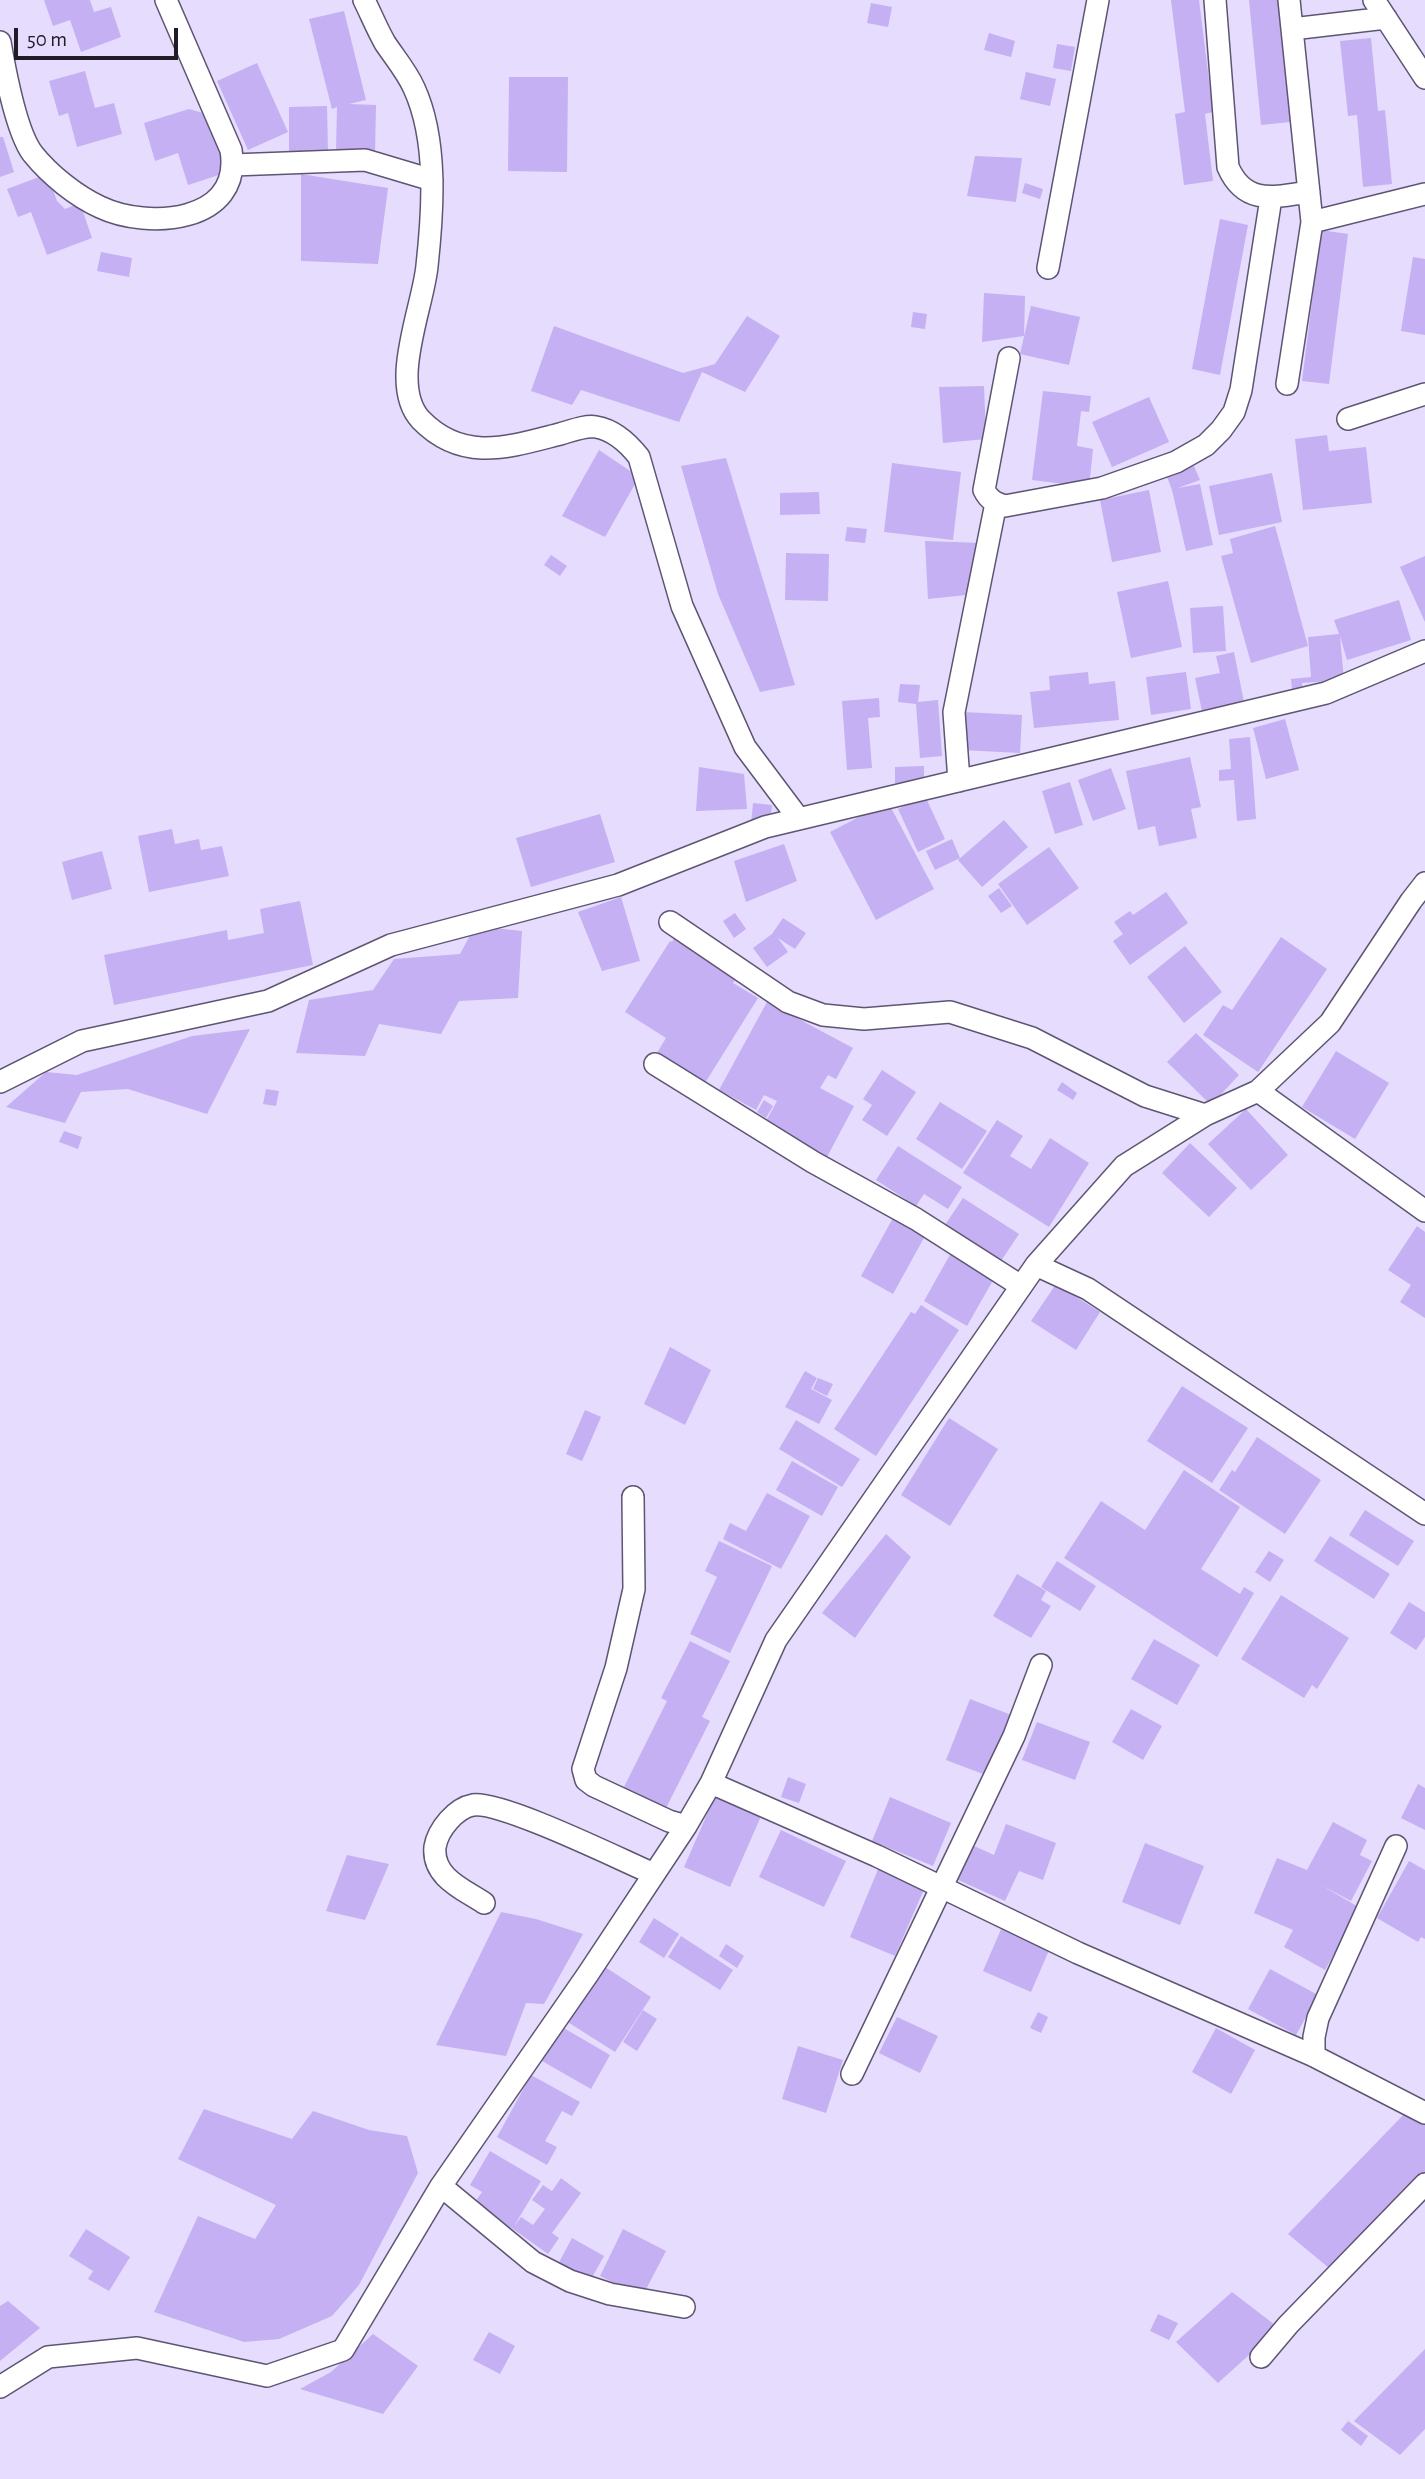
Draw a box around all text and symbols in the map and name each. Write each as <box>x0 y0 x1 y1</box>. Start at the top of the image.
scale bar <box>18 14 182 58</box>
text: 50 m <box>27 29 67 50</box>

